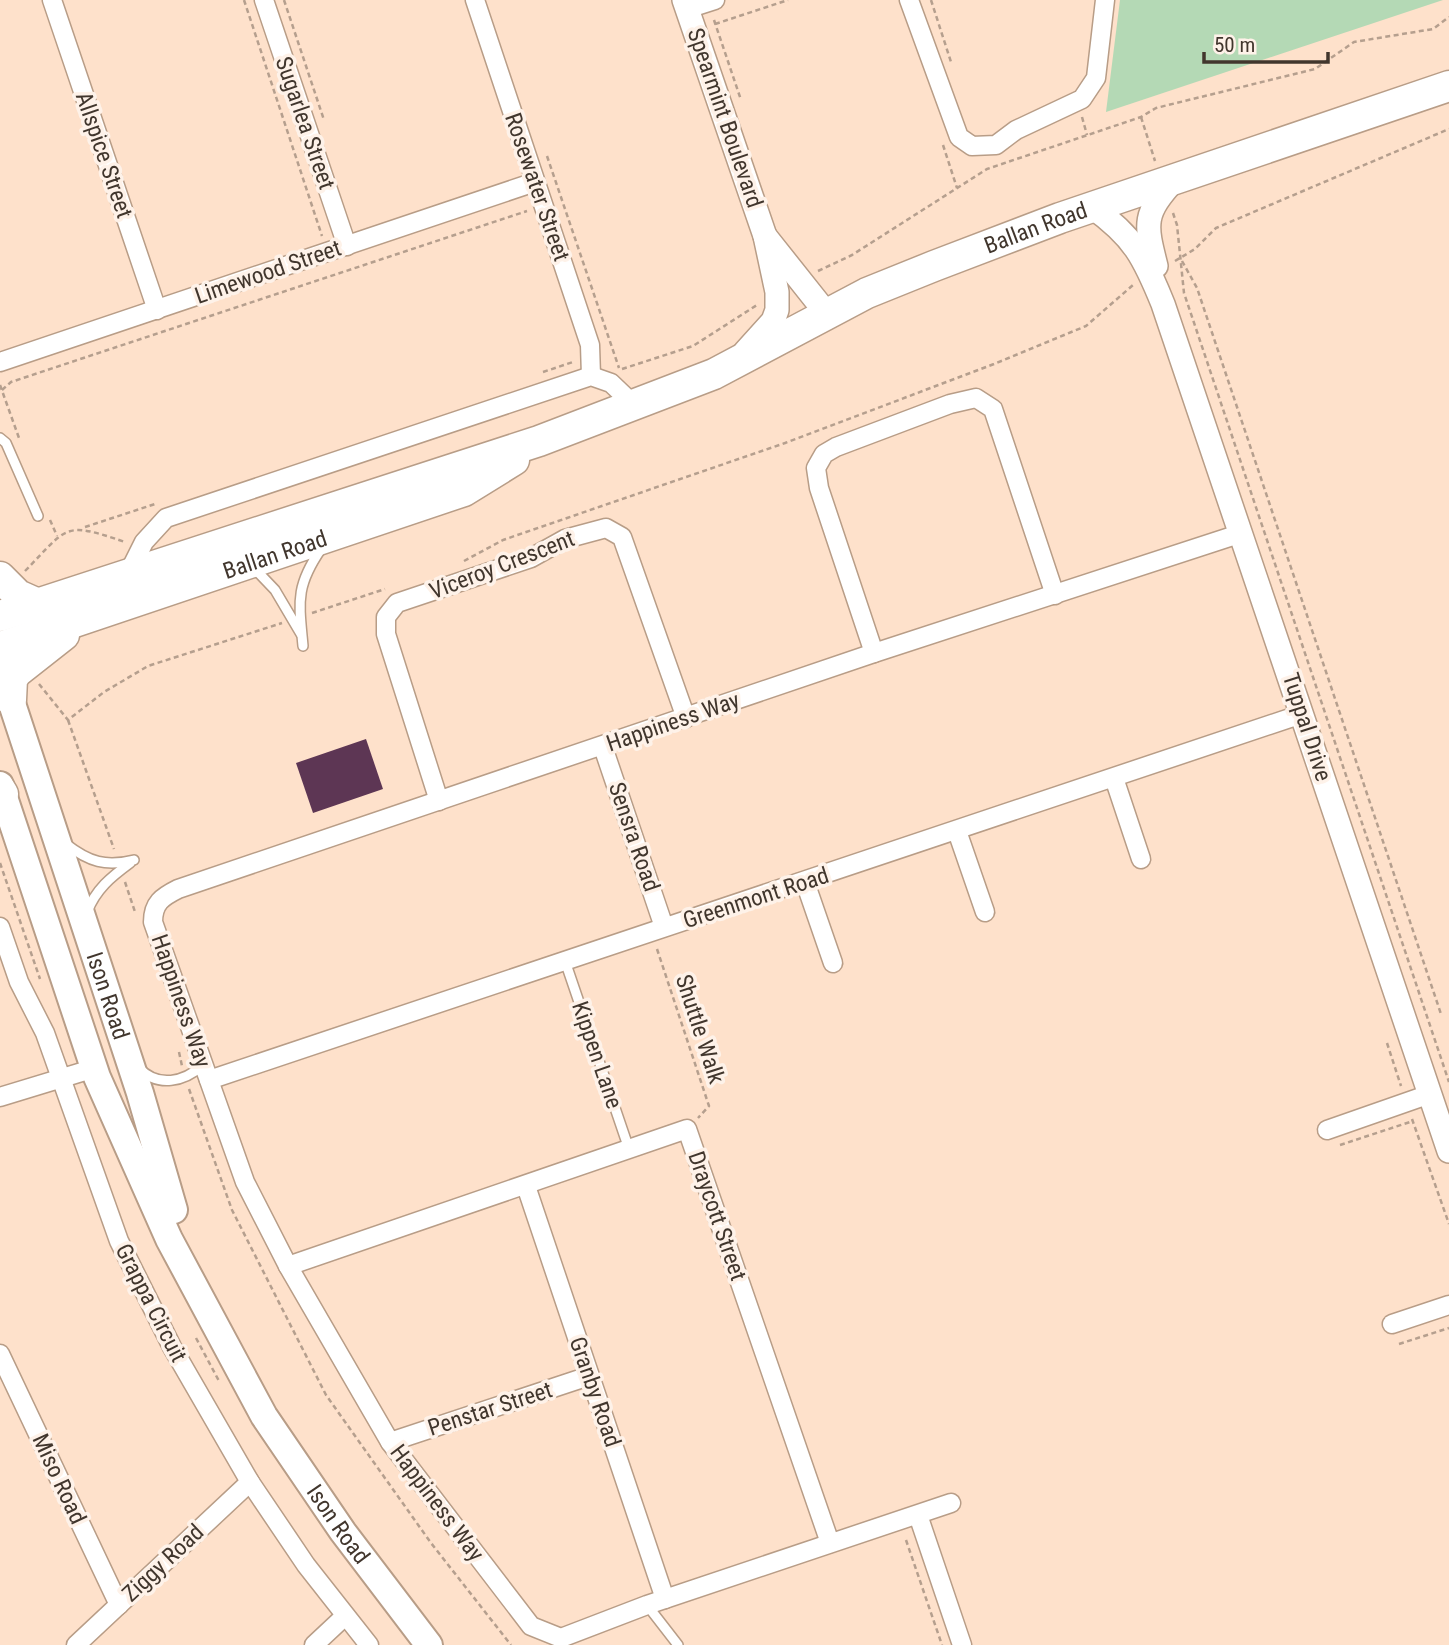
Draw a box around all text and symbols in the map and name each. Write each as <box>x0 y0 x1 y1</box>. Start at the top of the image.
scale bar <box>1204 21 1328 65</box>
street label: Spearmint Boulevard <box>682 25 768 211</box>
text: 50 m <box>1214 33 1255 57</box>
street label: Sugarlea Street <box>270 53 340 193</box>
street label: Allspice Street <box>70 88 138 222</box>
street label: Rosewater Street <box>499 109 575 265</box>
street label: Ballan Road <box>980 196 1091 259</box>
street label: Limewood Street <box>191 234 345 310</box>
street label: Ballan Road <box>219 525 330 585</box>
street label: Viceroy Crescent <box>426 525 578 605</box>
street label: Tuppal Drive <box>1277 669 1337 785</box>
street label: Happiness Way <box>603 686 744 757</box>
street label: Sensra Road <box>603 779 665 895</box>
street label: Greenmont Road <box>680 862 832 934</box>
street label: Happiness Way <box>146 931 217 1072</box>
street label: Ison Road <box>81 949 135 1043</box>
street label: Shuttle Walk <box>670 971 730 1087</box>
street label: Kippen Lane <box>566 998 628 1112</box>
street label: Draycott Street <box>682 1148 752 1284</box>
street label: Grappa Circuit <box>110 1239 192 1367</box>
street label: Granby Road <box>564 1333 626 1451</box>
street label: Penstar Street <box>424 1376 556 1442</box>
street label: Miso Road <box>26 1430 92 1528</box>
street label: Happiness Way <box>384 1439 490 1567</box>
street label: Ison Road <box>301 1479 376 1569</box>
street label: Ziggy Road <box>117 1519 209 1607</box>

